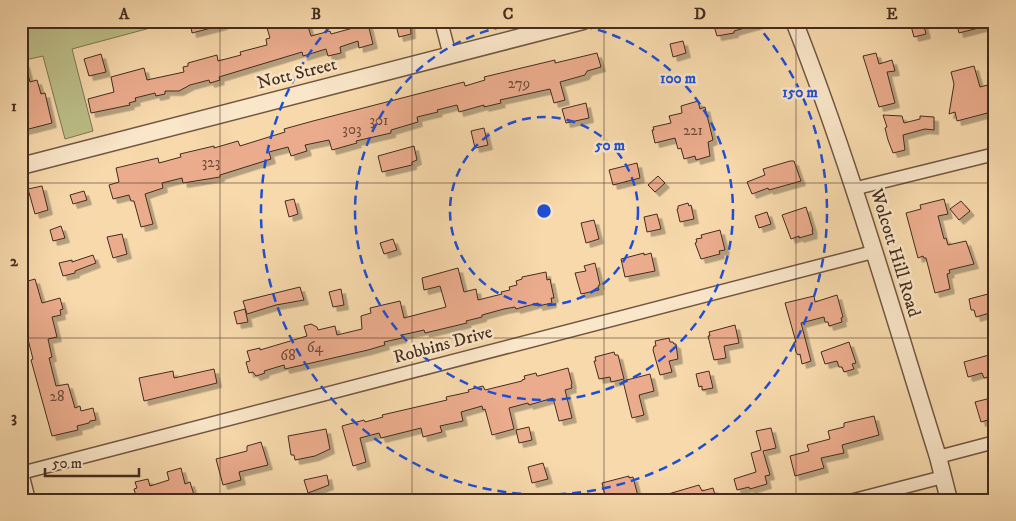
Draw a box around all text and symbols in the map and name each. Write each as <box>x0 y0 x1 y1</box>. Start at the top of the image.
text: A <box>118 4 130 24</box>
text: B <box>311 4 321 24</box>
text: C <box>503 4 513 24</box>
text: D <box>694 4 706 24</box>
text: E <box>886 4 898 24</box>
street label: Nott Street <box>255 53 339 94</box>
text: 100 m <box>660 69 697 88</box>
house number: 279 <box>508 74 530 93</box>
text: 150 m <box>782 83 818 102</box>
text: 1 <box>11 96 17 116</box>
house number: 301 <box>369 111 389 130</box>
house number: 303 <box>342 120 362 139</box>
house number: 221 <box>683 121 703 140</box>
text: 50 m <box>594 136 626 155</box>
house number: 323 <box>202 153 220 172</box>
street label: Wolcott Hill Road <box>865 185 925 320</box>
centre of rings <box>535 202 553 220</box>
text: 2 <box>10 251 19 271</box>
street label: Robbins Drive <box>391 321 495 369</box>
house number: 64 <box>307 338 324 357</box>
house number: 68 <box>280 346 296 365</box>
house number: 28 <box>50 387 64 406</box>
text: 3 <box>11 407 17 427</box>
scale bar <box>45 446 139 478</box>
text: 50 m <box>52 454 82 473</box>

